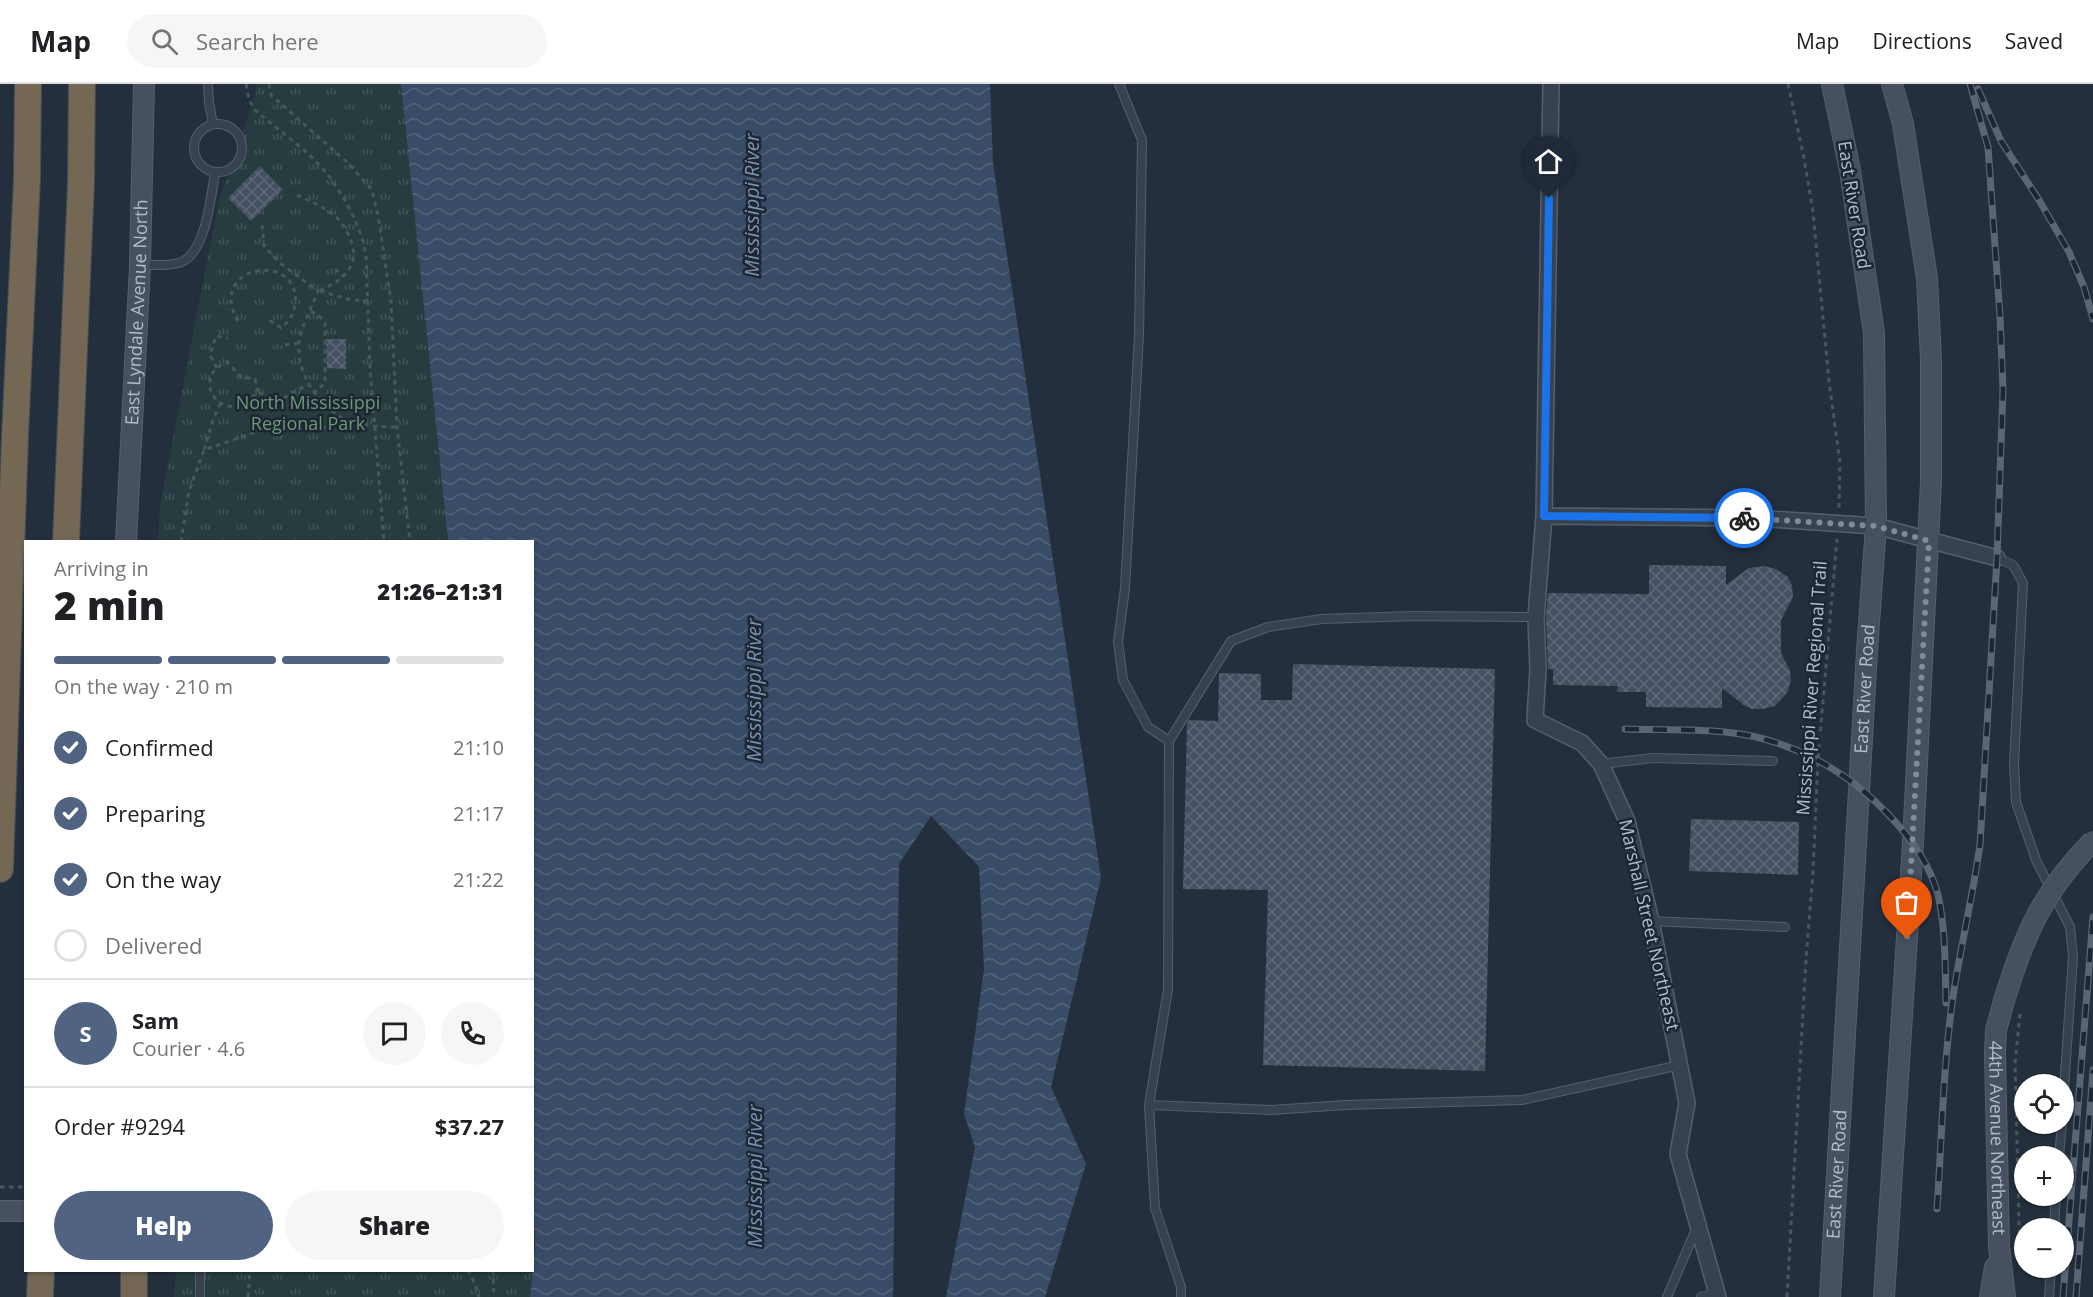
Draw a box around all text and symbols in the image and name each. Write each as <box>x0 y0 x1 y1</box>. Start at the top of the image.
search box <box>127 14 547 68</box>
text: Map <box>30 22 91 60</box>
icon: search <box>148 25 181 58</box>
text: Search here <box>196 26 319 56</box>
text: Map <box>1796 27 1839 55</box>
text: Directions <box>1872 27 1972 55</box>
text: Saved <box>2005 27 2063 55</box>
water label: Mississippi River <box>738 132 765 277</box>
pin <box>1523 136 1574 198</box>
street label: East River Road <box>1833 139 1877 271</box>
icon: home <box>1532 145 1565 178</box>
street label: East Lyndale Avenue North <box>119 199 152 426</box>
park label: North Mississippi Regional Park <box>236 390 380 435</box>
courier <box>1714 488 1774 548</box>
icon: bike <box>1728 502 1761 535</box>
text: Arriving in <box>54 555 149 582</box>
street label: Mississippi River Regional Trail <box>1790 560 1832 816</box>
text: 21:26–21:31 <box>377 576 504 606</box>
text: 2 min <box>54 578 165 631</box>
water label: Mississippi River <box>740 617 767 762</box>
street label: East River Road <box>1848 623 1880 754</box>
text: On the way · 210 m <box>54 673 233 700</box>
icon: check <box>54 731 87 764</box>
text: Confirmed <box>105 732 214 762</box>
text: 21:10 <box>453 734 504 761</box>
icon: check <box>54 797 87 830</box>
text: Preparing <box>105 798 205 828</box>
text: 21:17 <box>453 800 504 827</box>
street label: Marshall Street Northeast <box>1614 817 1686 1033</box>
icon: check <box>54 863 87 896</box>
text: On the way <box>105 864 221 894</box>
text: 21:22 <box>453 866 504 893</box>
pin <box>1881 877 1932 939</box>
icon: bag <box>1890 886 1923 919</box>
text: Delivered <box>105 930 203 960</box>
button: chat <box>363 1002 426 1065</box>
button: phone <box>441 1002 504 1065</box>
text: Sam <box>132 1005 179 1035</box>
text: S <box>79 1018 92 1048</box>
text: Courier · 4.6 <box>132 1035 245 1062</box>
street label: 44th Avenue Northeast <box>1984 1040 2012 1235</box>
map controls <box>2014 1074 2074 1278</box>
button: locate <box>2014 1074 2074 1134</box>
water label: Mississippi River <box>741 1103 768 1248</box>
street label: East River Road <box>1820 1109 1852 1239</box>
text: Order #9294 <box>54 1111 185 1141</box>
text: $37.27 <box>435 1111 504 1141</box>
button: + <box>2014 1146 2074 1206</box>
button: Help <box>54 1191 273 1260</box>
button: Share <box>285 1191 504 1260</box>
button: − <box>2014 1218 2074 1278</box>

